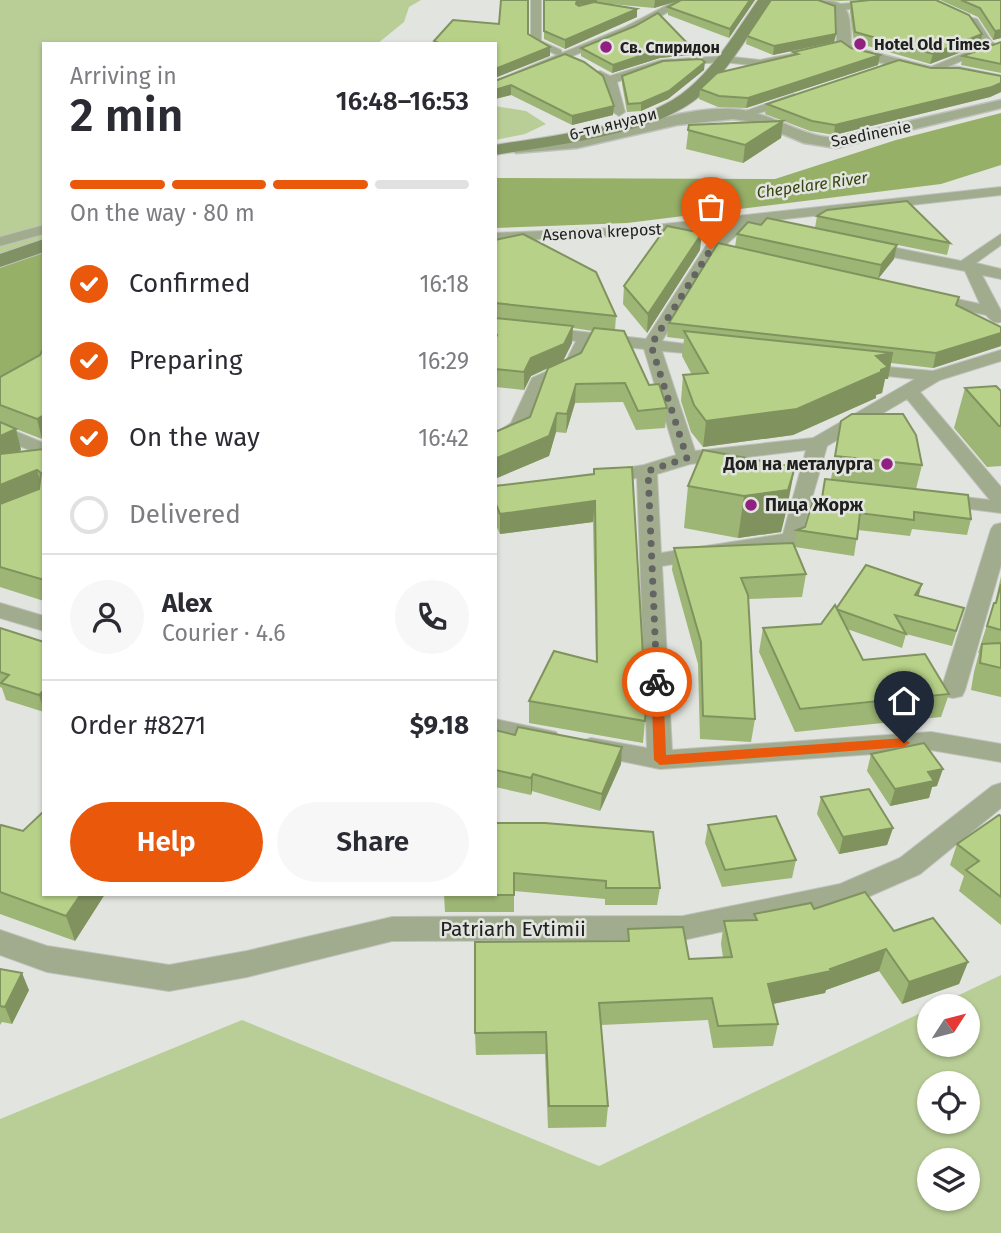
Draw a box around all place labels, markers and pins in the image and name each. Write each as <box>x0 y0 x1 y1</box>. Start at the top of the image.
place label: Hotel Old Times <box>874 35 990 54</box>
marker: Hotel Old Times <box>852 36 868 52</box>
place label: Св. Спиридон <box>620 38 720 57</box>
marker: Св. Спиридон <box>598 39 614 55</box>
pin <box>681 177 741 249</box>
place label: Дом на металурга <box>723 453 873 475</box>
marker: Дом на металурга <box>879 456 895 472</box>
place label: Пица Жорж <box>765 494 863 516</box>
marker: Пица Жорж <box>743 497 759 513</box>
pin <box>874 671 934 743</box>

